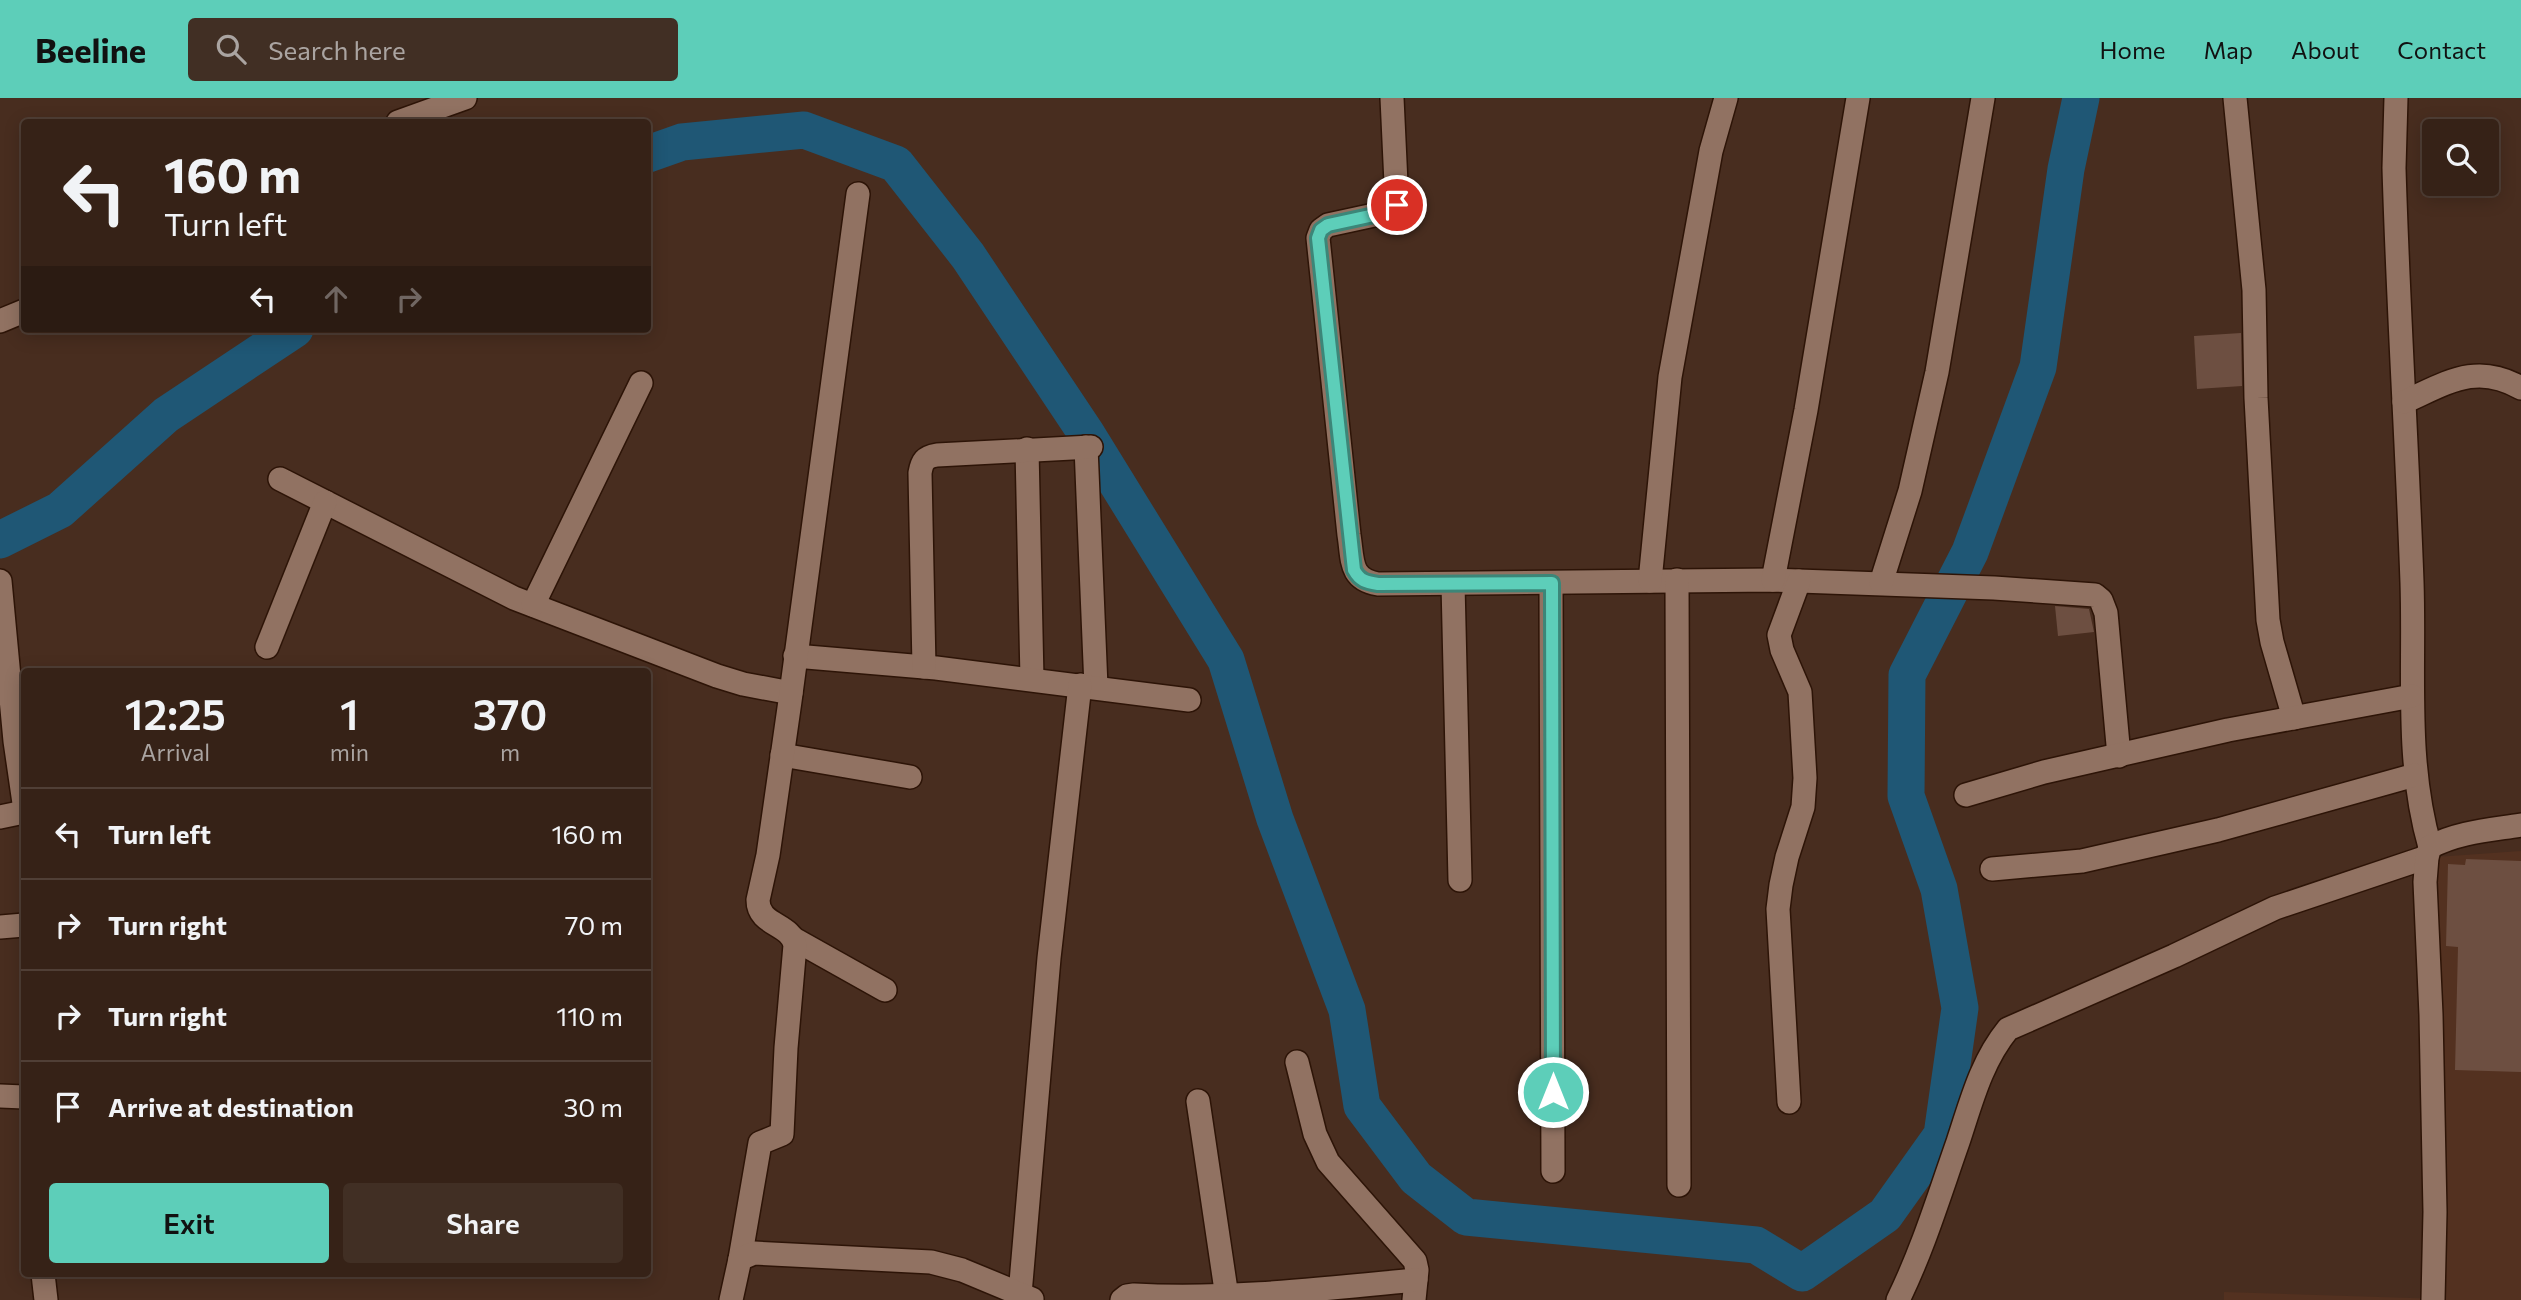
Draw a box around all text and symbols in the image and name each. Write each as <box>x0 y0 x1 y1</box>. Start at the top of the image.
search box <box>188 18 678 81</box>
text: Beeline <box>35 29 146 70</box>
icon: search <box>212 30 250 68</box>
text: Search here <box>268 34 406 65</box>
text: Home <box>2100 35 2166 64</box>
text: Map <box>2204 35 2253 64</box>
text: About <box>2291 35 2359 64</box>
text: Contact <box>2397 35 2486 64</box>
map controls <box>2422 119 2499 196</box>
button: search <box>2422 119 2499 196</box>
text: 160 m <box>164 143 301 203</box>
icon: left <box>49 147 140 238</box>
pin <box>1367 175 1427 235</box>
icon: arrive <box>1378 186 1416 224</box>
text: Turn left <box>164 203 288 243</box>
icon: left <box>244 280 282 318</box>
icon: ahead <box>317 280 355 318</box>
icon: right <box>390 280 428 318</box>
text: 12:25 <box>125 687 226 739</box>
text: 1 <box>340 687 359 739</box>
text: 370 <box>473 687 547 739</box>
text: Arrival <box>141 738 210 766</box>
text: min <box>330 738 369 766</box>
text: m <box>500 738 520 766</box>
icon: left <box>49 815 87 853</box>
text: Turn left <box>108 818 211 849</box>
text: 160 m <box>551 818 623 849</box>
icon: right <box>49 906 87 944</box>
text: Turn right <box>108 909 227 940</box>
text: 70 m <box>565 909 623 940</box>
icon: right <box>49 997 87 1035</box>
text: Turn right <box>108 1000 227 1031</box>
text: 110 m <box>556 1000 623 1031</box>
position arrow <box>1516 1055 1590 1129</box>
icon: arrive <box>49 1088 87 1126</box>
text: Arrive at destination <box>108 1091 354 1122</box>
text: 30 m <box>564 1091 623 1122</box>
button: Exit <box>49 1183 329 1263</box>
button: Share <box>343 1183 623 1263</box>

